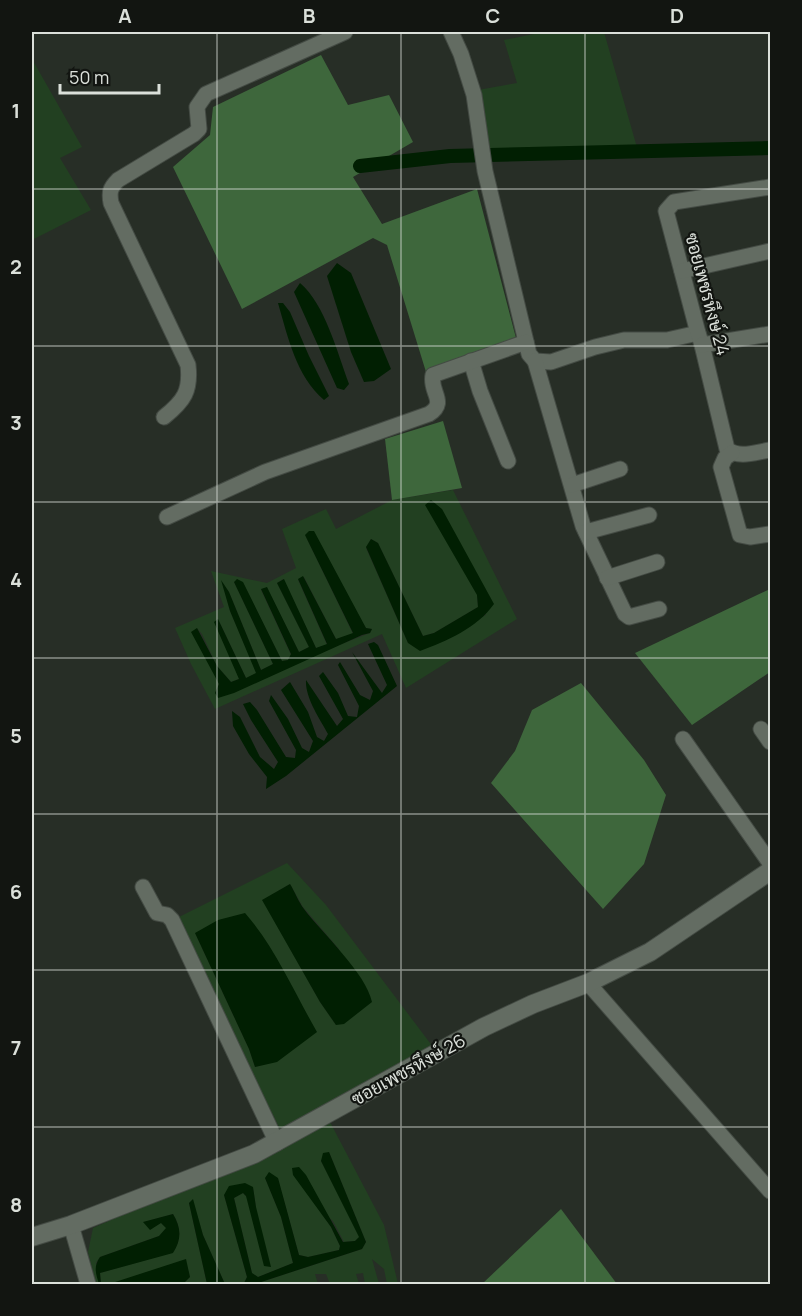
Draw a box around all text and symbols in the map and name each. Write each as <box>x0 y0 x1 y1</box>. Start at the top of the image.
text: A <box>118 2 132 29</box>
text: B <box>303 2 316 29</box>
text: C <box>486 2 500 29</box>
text: D <box>670 2 684 29</box>
scale bar <box>60 57 159 95</box>
text: 50 m <box>69 65 109 89</box>
text: 1 <box>12 97 20 124</box>
street label: ซอยเพชรหึงษ์ 24 <box>680 230 736 358</box>
text: 2 <box>10 253 22 280</box>
text: 3 <box>10 409 22 436</box>
text: 4 <box>10 566 22 593</box>
text: 5 <box>10 722 22 749</box>
text: 6 <box>10 878 22 905</box>
street label: ซอยเพชรหึงษ์ 26 <box>347 1028 469 1110</box>
text: 7 <box>11 1034 21 1061</box>
text: 8 <box>10 1191 22 1218</box>

